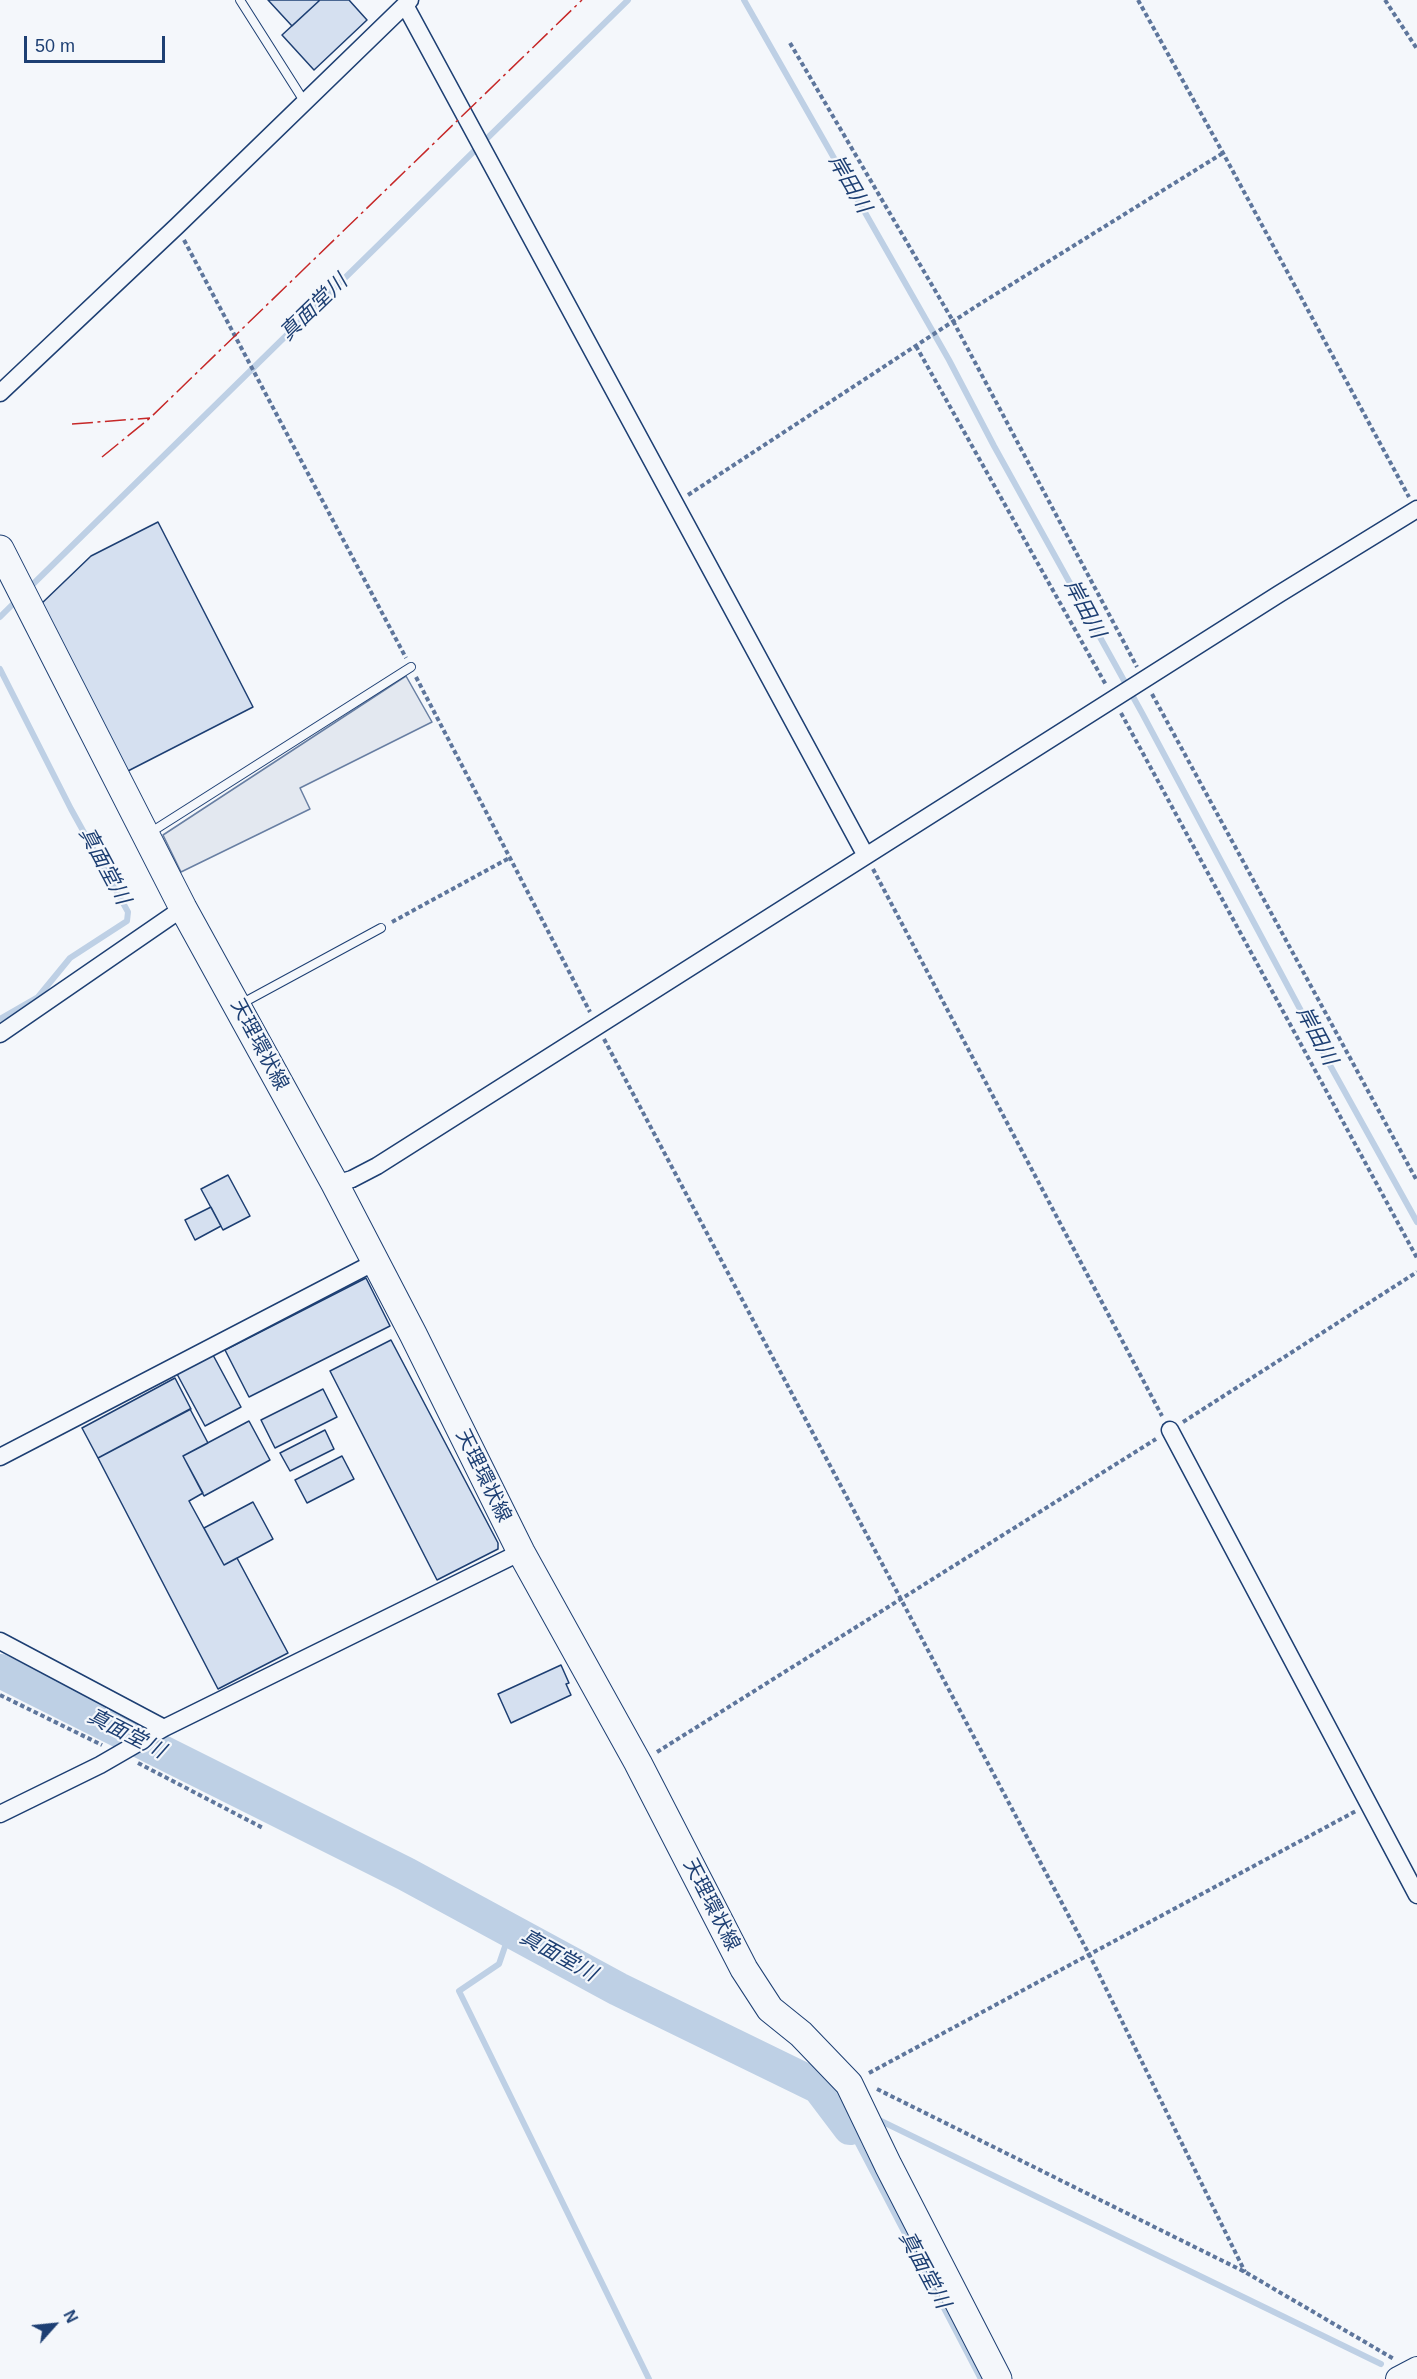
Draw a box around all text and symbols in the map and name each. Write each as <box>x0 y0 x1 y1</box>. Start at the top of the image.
scale bar <box>27 24 168 62</box>
text: 50 m <box>35 36 75 56</box>
water label: 岸田川 <box>822 150 876 218</box>
water label: 真面堂川 <box>275 270 353 346</box>
water label: 岸田川 <box>1058 575 1110 643</box>
water label: 真面堂川 <box>73 823 135 909</box>
street label: 天理環状線 <box>225 995 293 1095</box>
water label: 岸田川 <box>1290 1002 1342 1070</box>
street label: 天理環状線 <box>450 1426 516 1526</box>
water label: 真面堂川 <box>83 1704 169 1764</box>
street label: 天理環状線 <box>678 1855 744 1955</box>
water label: 真面堂川 <box>515 1925 601 1987</box>
water label: 真面堂川 <box>893 2227 955 2313</box>
north arrow <box>24 2295 84 2355</box>
text: N <box>60 2308 81 2326</box>

